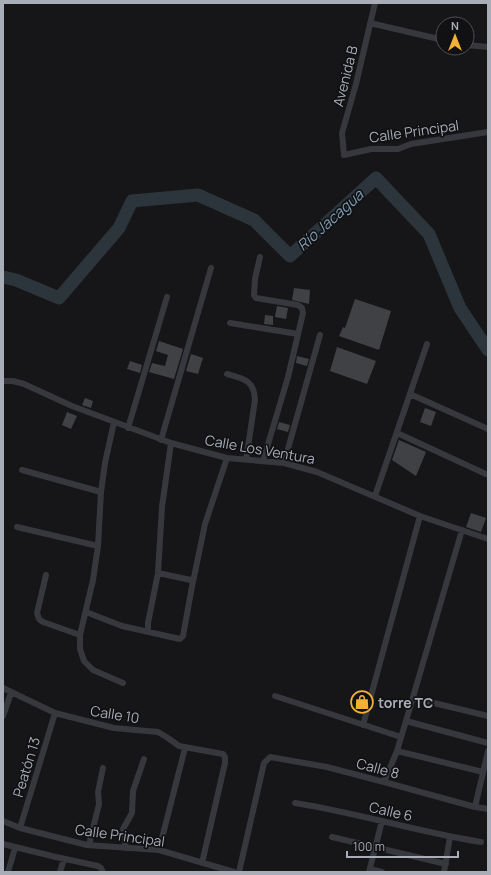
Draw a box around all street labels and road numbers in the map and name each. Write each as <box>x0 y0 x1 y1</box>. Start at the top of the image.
street label: Avenida B <box>328 43 362 108</box>
street label: Calle Principal <box>368 115 460 147</box>
street label: Calle Los Ventura <box>204 430 316 468</box>
street label: Calle 10 <box>89 701 141 727</box>
street label: Peatón 13 <box>8 735 44 799</box>
street label: Calle 8 <box>355 753 401 783</box>
street label: Calle 6 <box>367 797 415 825</box>
street label: Calle Principal <box>74 819 166 851</box>

